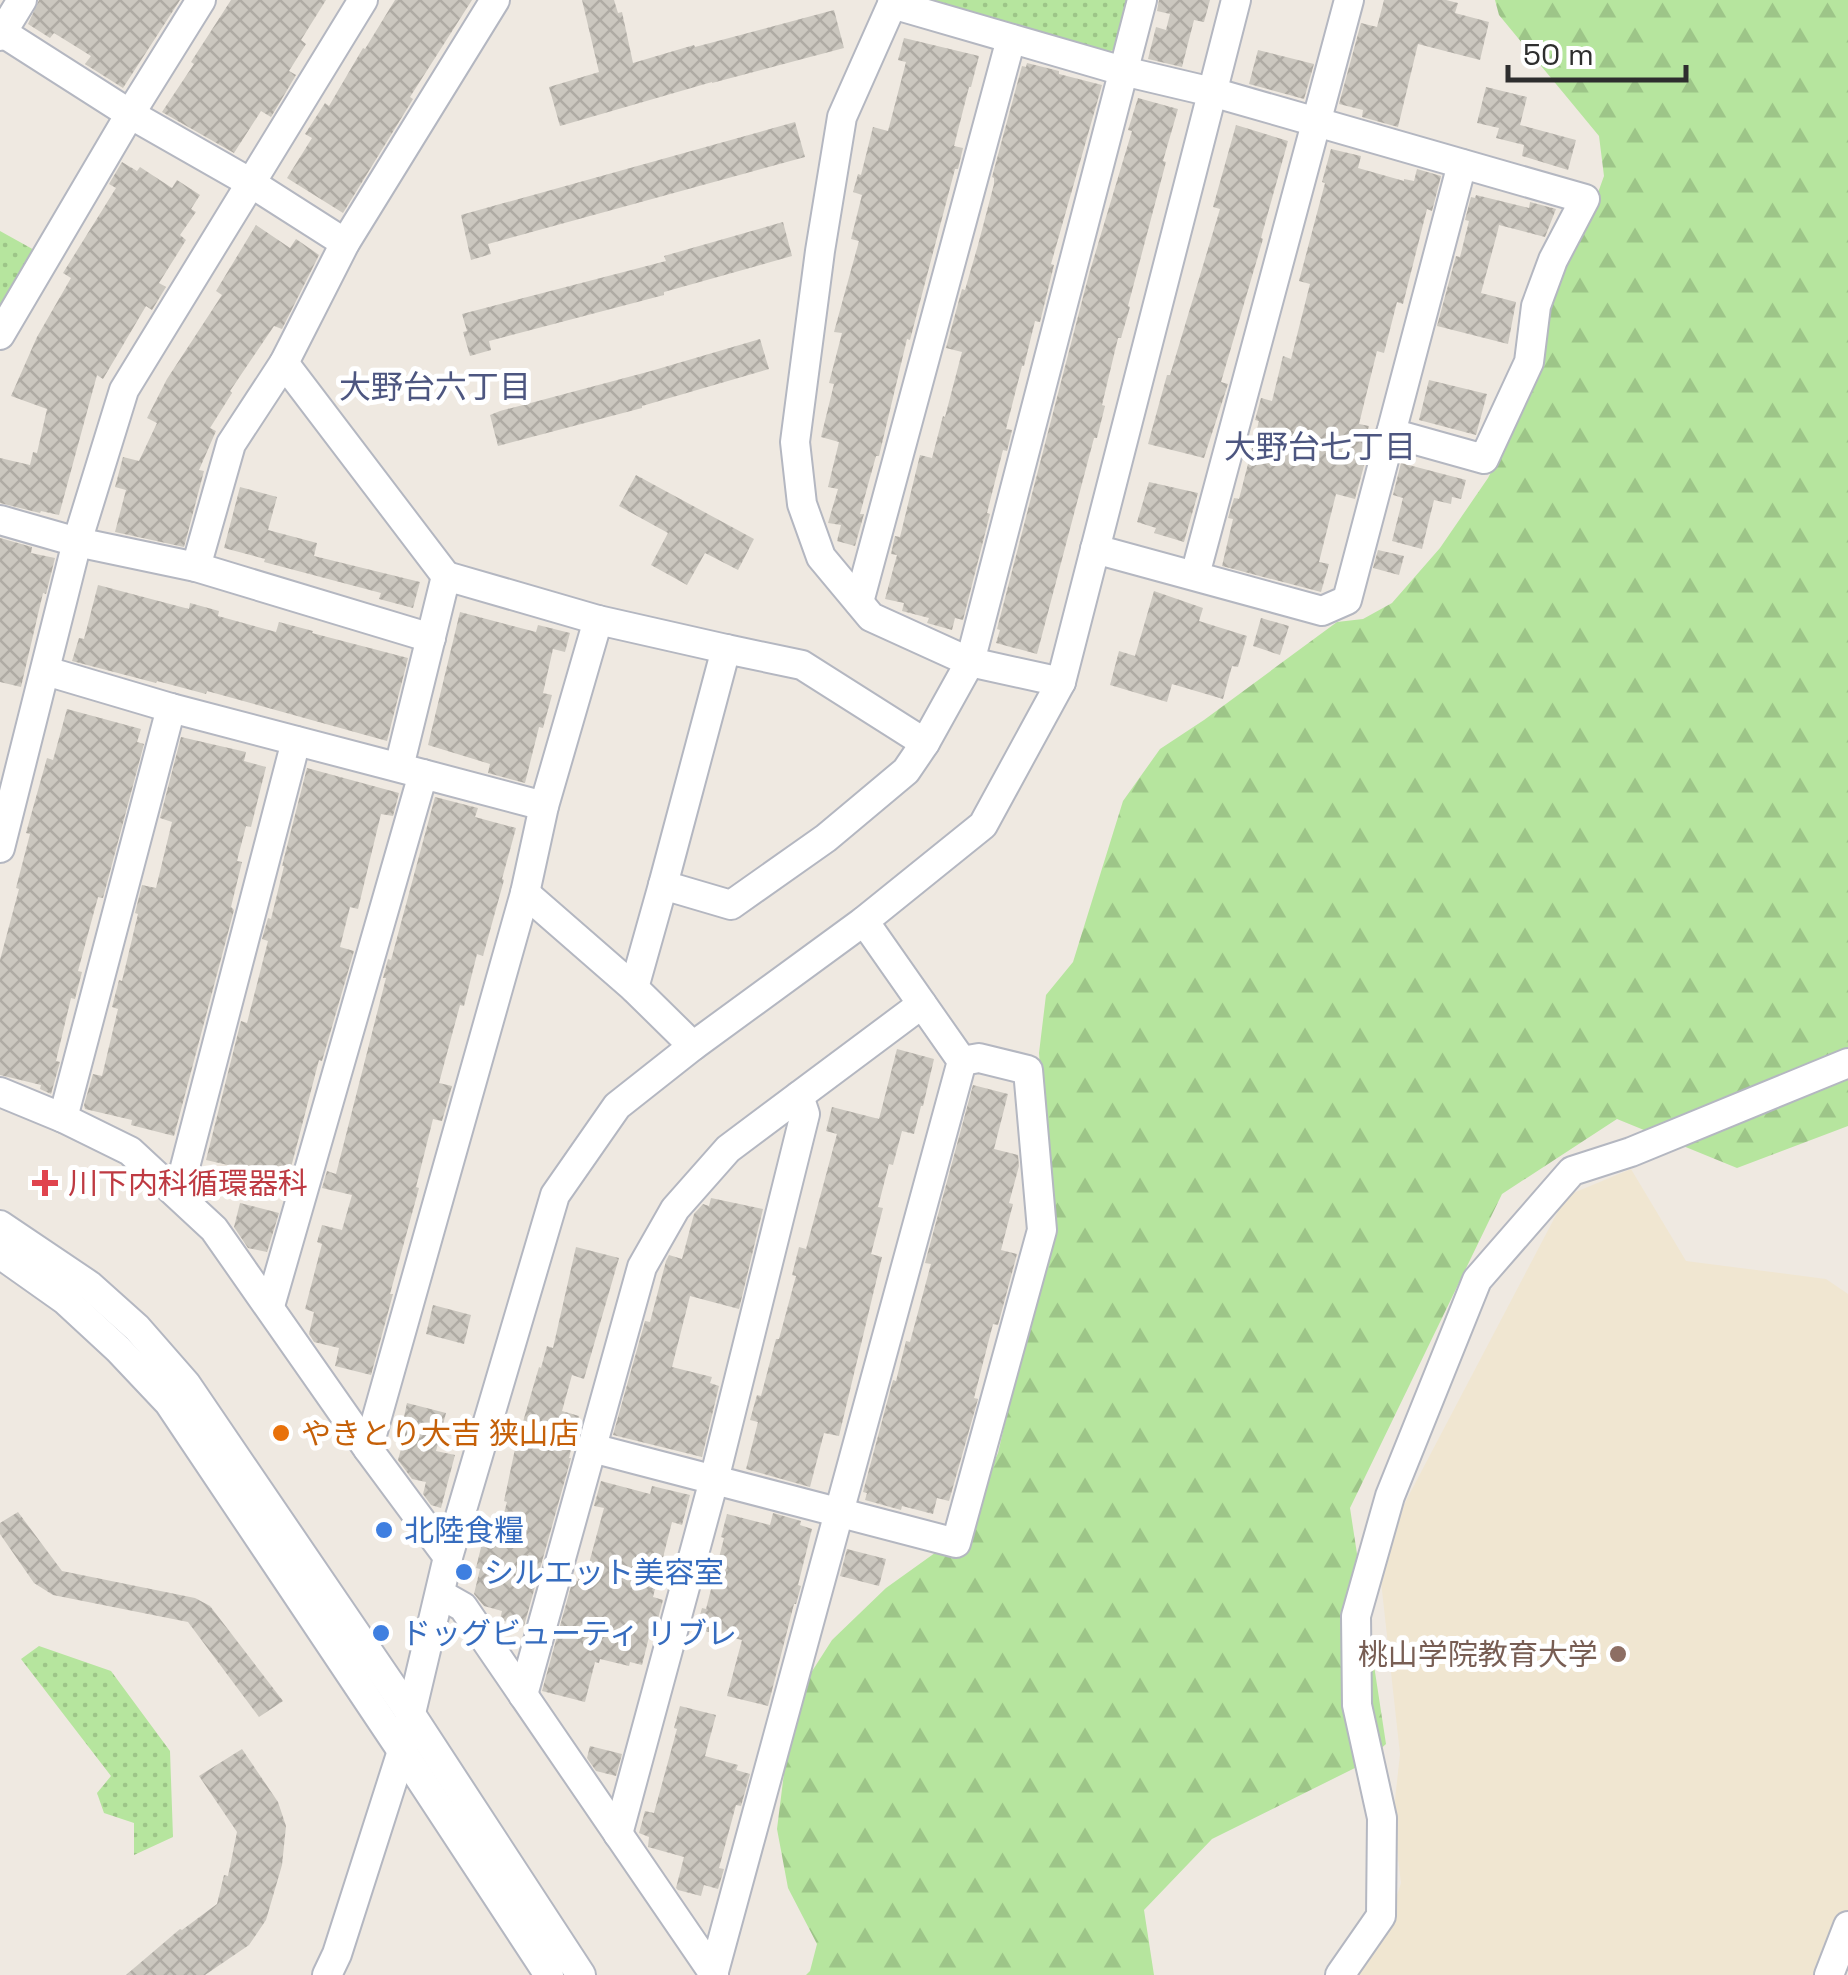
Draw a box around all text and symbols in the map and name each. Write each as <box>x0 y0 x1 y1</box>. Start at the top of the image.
scale bar <box>1508 20 1686 82</box>
text: 50 m <box>1523 35 1594 74</box>
district label: 大野台六丁目 <box>339 367 531 407</box>
district label: 大野台七丁目 <box>1224 427 1416 467</box>
place label: 川下内科循環器科 <box>68 1164 308 1203</box>
marker: 川下内科循環器科 <box>32 1170 58 1196</box>
place label: やきとり大吉 狭山店 <box>301 1414 579 1453</box>
marker: やきとり大吉 狭山店 <box>270 1422 292 1444</box>
place label: 北陸食糧 <box>404 1511 524 1550</box>
marker: 北陸食糧 <box>373 1519 395 1541</box>
place label: シルエット美容室 <box>484 1553 724 1592</box>
marker: シルエット美容室 <box>453 1561 475 1583</box>
place label: ドッグビューティ リブレ <box>401 1614 737 1653</box>
marker: ドッグビューティ リブレ <box>370 1622 392 1644</box>
place label: 桃山学院教育大学 <box>1358 1635 1598 1674</box>
marker: 桃山学院教育大学 <box>1607 1643 1629 1665</box>

